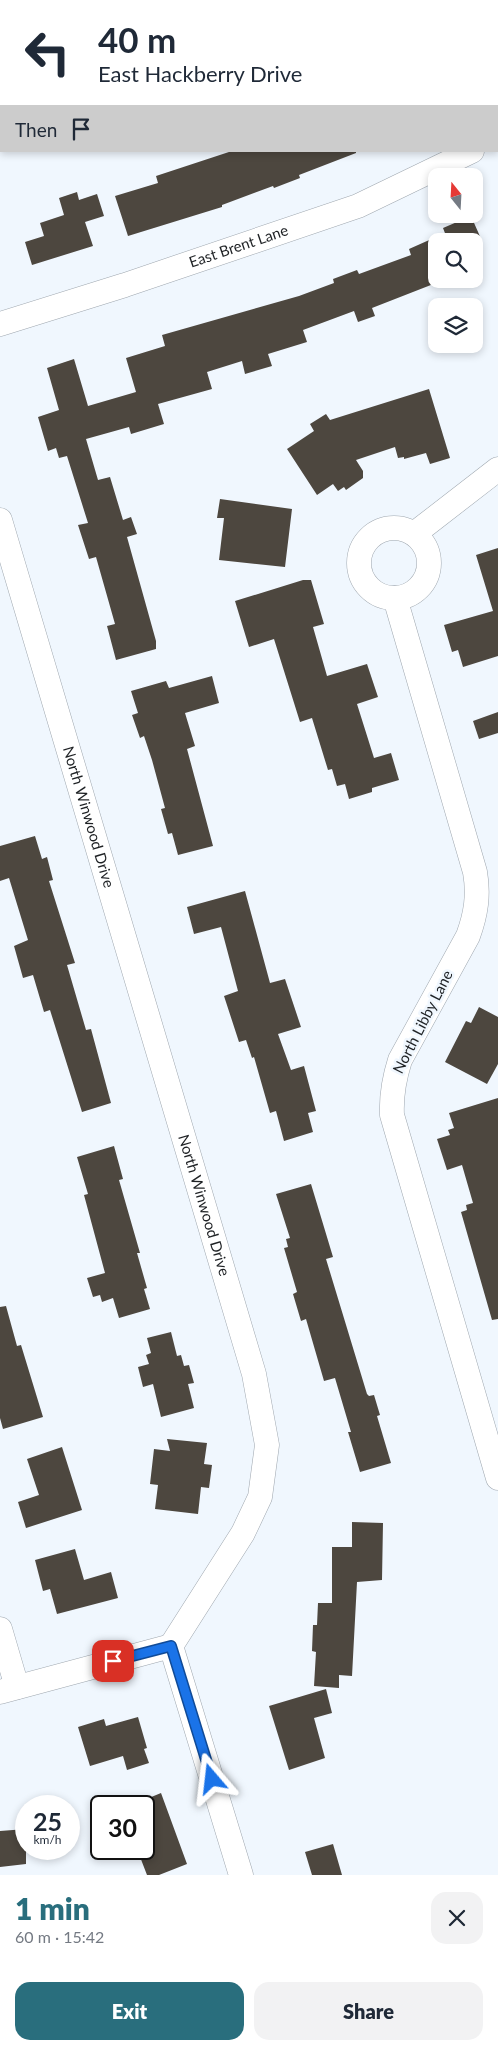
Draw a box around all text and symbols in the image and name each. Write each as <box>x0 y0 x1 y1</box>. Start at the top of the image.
text: 40 m <box>98 18 176 60</box>
icon: left <box>15 20 80 85</box>
text: East Hackberry Drive <box>98 60 302 87</box>
icon: arrive <box>67 115 95 143</box>
text: Then <box>15 118 57 141</box>
north arrow <box>428 168 482 222</box>
map controls <box>428 168 483 353</box>
street label: East Brent Lane <box>187 220 290 271</box>
button: search <box>428 233 483 288</box>
button: layers <box>428 298 483 353</box>
street label: North Winwood Drive <box>60 744 119 890</box>
street label: North Libby Lane <box>388 967 456 1076</box>
street label: North Winwood Drive <box>175 1132 234 1278</box>
pin <box>92 1640 134 1682</box>
icon: arrive <box>99 1647 127 1675</box>
position arrow <box>185 1752 237 1804</box>
speed limit sign: 30 <box>90 1795 155 1860</box>
text: 25 <box>33 1806 62 1836</box>
text: km/h <box>33 1832 62 1847</box>
text: 1 min <box>15 1890 90 1926</box>
button: close <box>431 1892 483 1944</box>
text: 60 m · 15:42 <box>15 1927 104 1946</box>
button: Exit <box>15 1982 244 2040</box>
button: Share <box>254 1982 483 2040</box>

